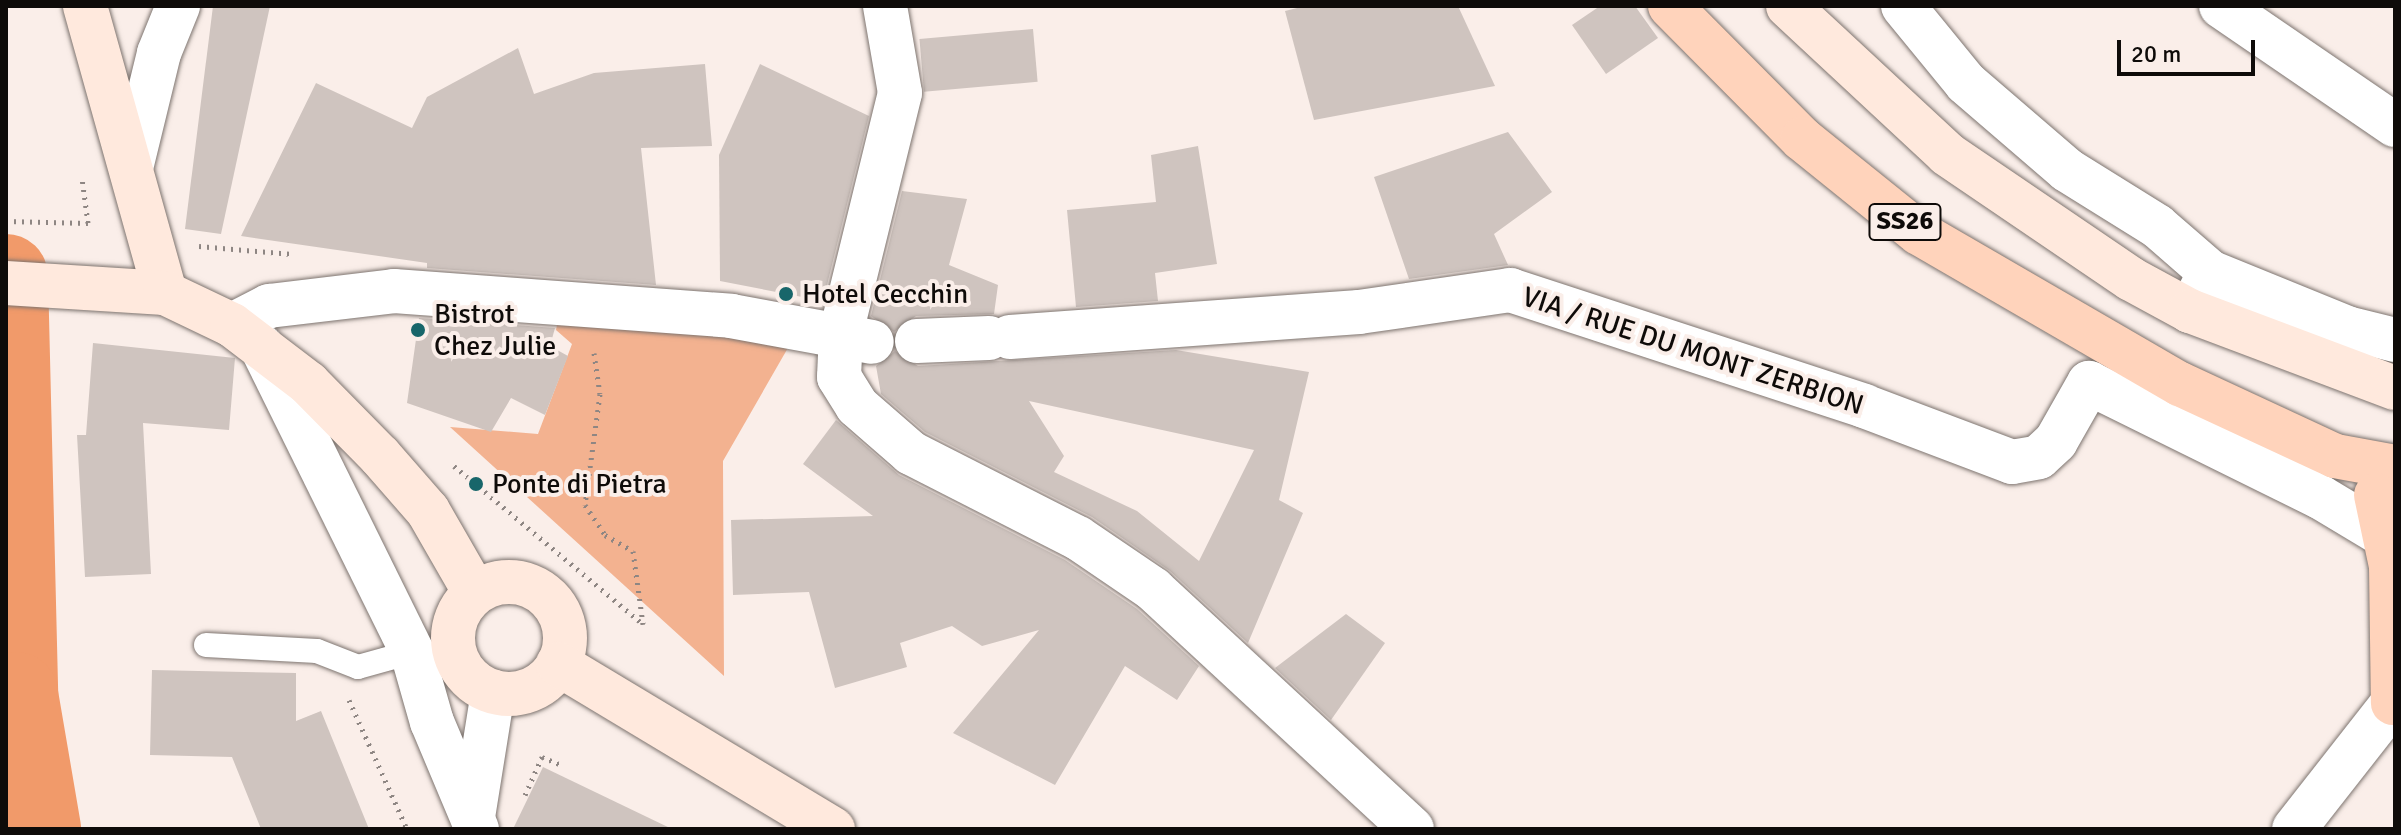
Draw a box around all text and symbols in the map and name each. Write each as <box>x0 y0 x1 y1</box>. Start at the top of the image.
scale bar <box>2121 24 2259 74</box>
text: 20 m <box>2131 39 2181 69</box>
road number: SS26 <box>1867 200 1943 244</box>
place label: Hotel Cecchin <box>802 277 968 311</box>
street label: VIA / RUE DU MONT ZERBION <box>1518 280 1868 422</box>
marker: Hotel Cecchin <box>777 285 795 303</box>
place label: Bistrot Chez Julie <box>434 297 556 363</box>
marker: Bistrot Chez Julie <box>409 321 427 339</box>
place label: Ponte di Pietra <box>492 467 667 501</box>
marker: Ponte di Pietra <box>467 475 485 493</box>

